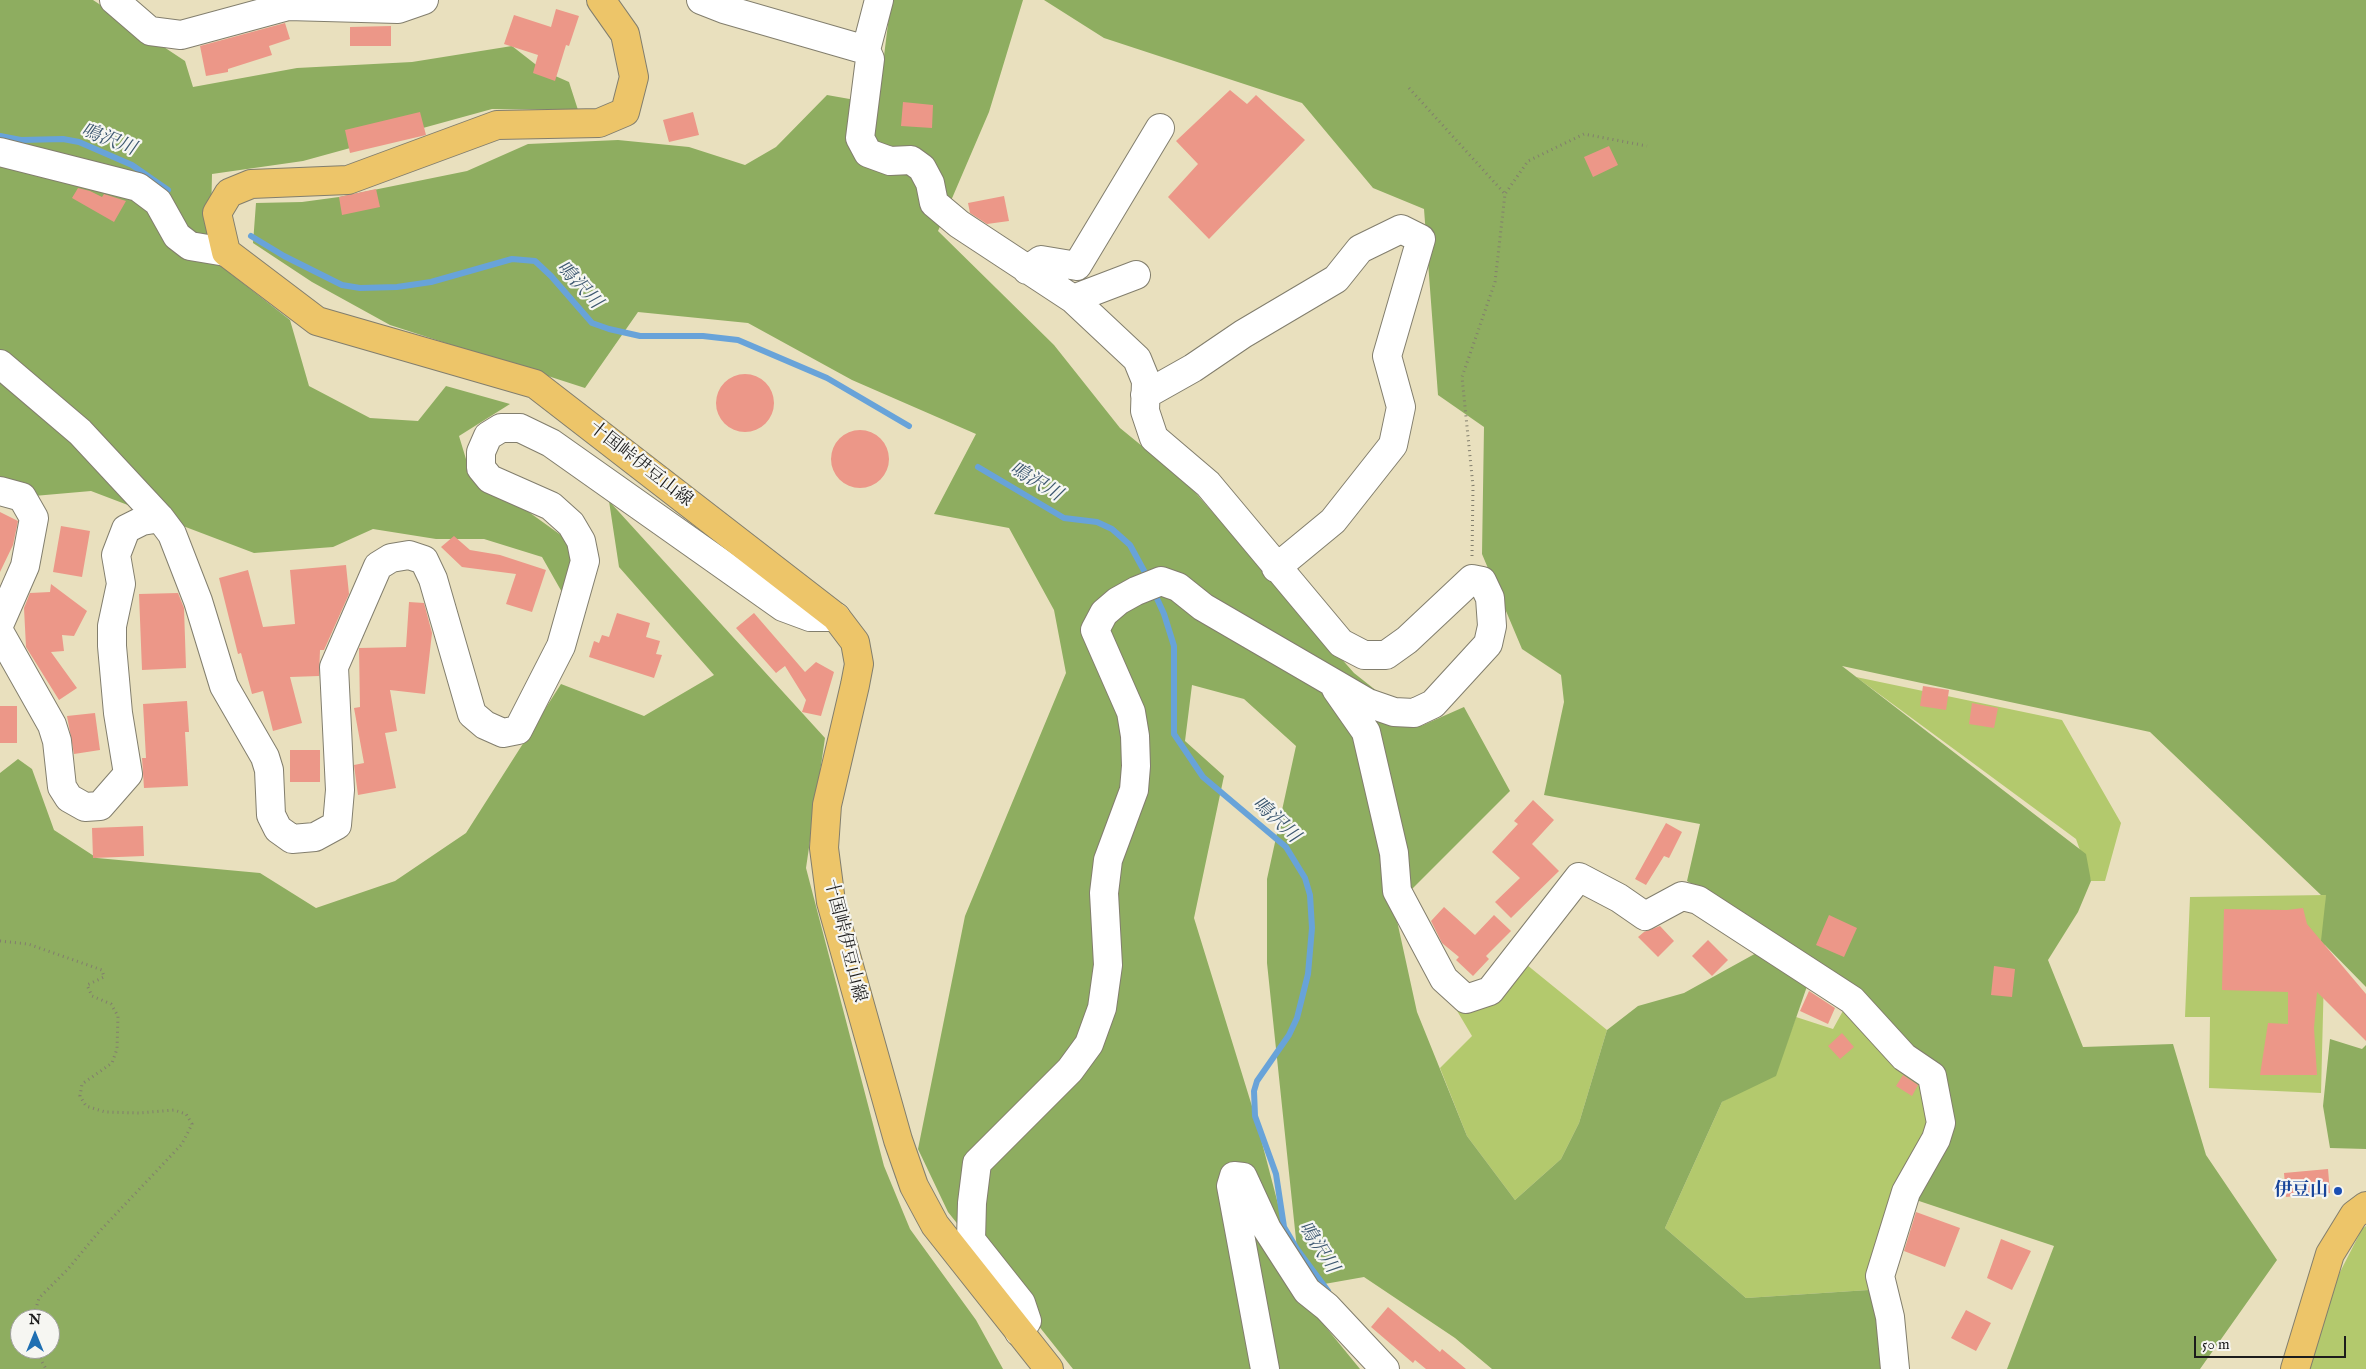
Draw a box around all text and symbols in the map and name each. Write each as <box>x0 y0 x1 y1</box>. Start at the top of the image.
water label: 鳴沢川 <box>77 120 139 162</box>
water label: 鳴沢川 <box>550 257 606 315</box>
street label: 十国峠伊豆山線 <box>584 418 696 512</box>
water label: 鳴沢川 <box>1005 459 1065 507</box>
water label: 鳴沢川 <box>1246 793 1304 849</box>
street label: 十国峠伊豆山線 <box>818 877 870 1005</box>
place label: 伊豆山 <box>2274 1180 2328 1202</box>
marker: 伊豆山 <box>2332 1185 2344 1197</box>
water label: 鳴沢川 <box>1292 1218 1342 1278</box>
north arrow <box>10 1309 60 1359</box>
text: N <box>29 1311 41 1329</box>
scale bar <box>2196 1326 2348 1358</box>
text: 50 m <box>2202 1335 2230 1354</box>

